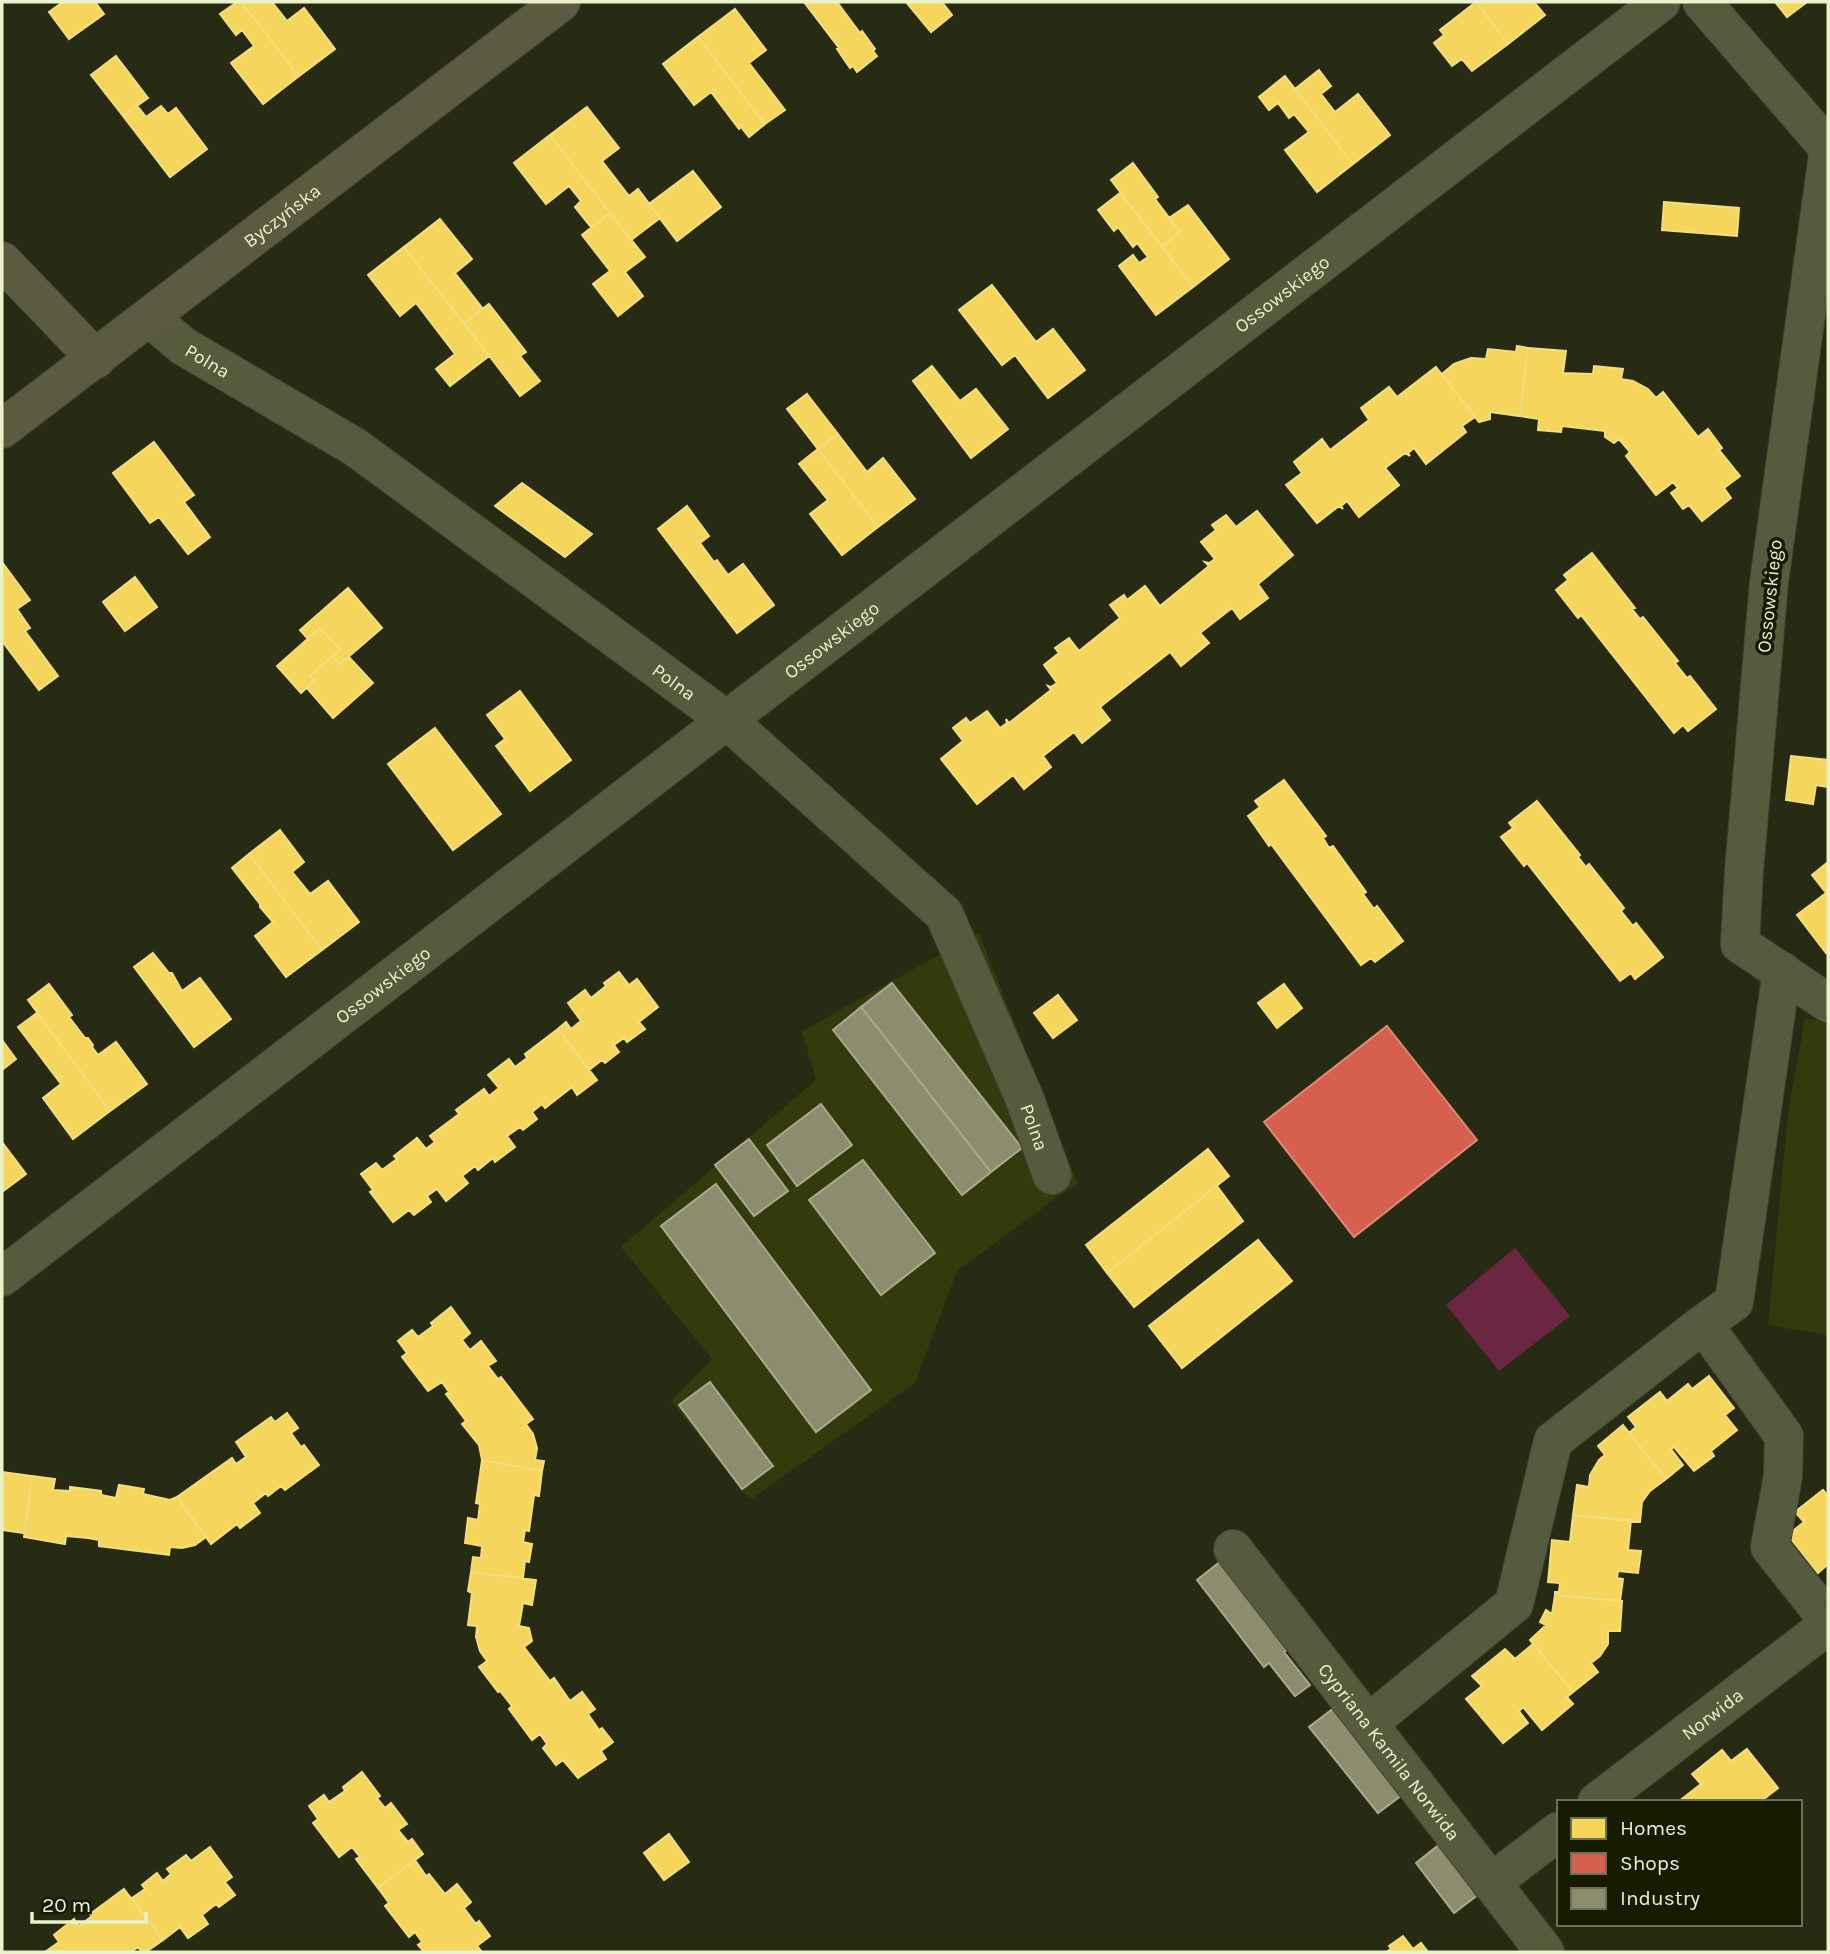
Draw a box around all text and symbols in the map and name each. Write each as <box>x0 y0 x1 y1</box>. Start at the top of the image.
street label: Byczyńska <box>239 180 325 252</box>
street label: Ossowskiego <box>1231 251 1334 338</box>
street label: Polna <box>181 340 234 383</box>
street label: Ossowskiego <box>1753 538 1787 654</box>
street label: Ossowskiego <box>780 597 884 684</box>
street label: Polna <box>648 659 700 706</box>
street label: Ossowskiego <box>331 942 435 1029</box>
street label: Polna <box>1015 1101 1052 1154</box>
street label: Cypriana Kamila Norwida <box>1313 1659 1464 1845</box>
street label: Norwida <box>1678 1684 1748 1745</box>
legend <box>1557 1800 1802 1926</box>
text: Homes <box>1620 1816 1687 1840</box>
text: Shops <box>1620 1851 1680 1875</box>
scale bar <box>32 1881 145 1925</box>
text: Industry <box>1620 1886 1700 1910</box>
text: 20 m <box>42 1893 91 1917</box>

